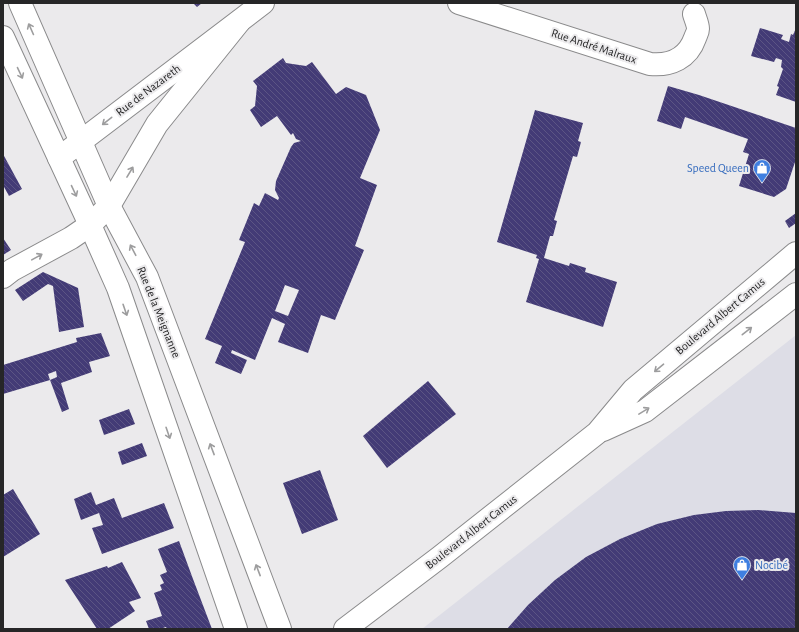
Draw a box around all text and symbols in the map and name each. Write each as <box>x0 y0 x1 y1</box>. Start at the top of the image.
one-way arrow <box>27 24 34 36</box>
street label: Rue André Malraux <box>550 27 638 65</box>
street label: Rue de Nazareth <box>114 62 182 118</box>
one-way arrow <box>17 66 24 78</box>
one-way arrow <box>101 117 112 125</box>
shop icon: Speed Queen <box>752 158 772 183</box>
place label: Speed Queen <box>687 162 749 175</box>
one-way arrow <box>126 166 134 178</box>
one-way arrow <box>71 184 78 196</box>
one-way arrow <box>128 244 136 256</box>
one-way arrow <box>30 253 42 261</box>
street label: Rue de la Meignanne <box>135 265 183 359</box>
street label: Boulevard Albert Camus <box>673 275 767 357</box>
one-way arrow <box>122 304 130 316</box>
one-way arrow <box>742 327 753 336</box>
one-way arrow <box>653 364 664 373</box>
one-way arrow <box>638 406 650 414</box>
one-way arrow <box>165 426 172 439</box>
one-way arrow <box>207 443 215 455</box>
street label: Boulevard Albert Camus <box>423 493 519 571</box>
shop icon: Nocibé <box>732 555 752 580</box>
place label: Nocibé <box>755 559 788 571</box>
one-way arrow <box>253 565 261 577</box>

